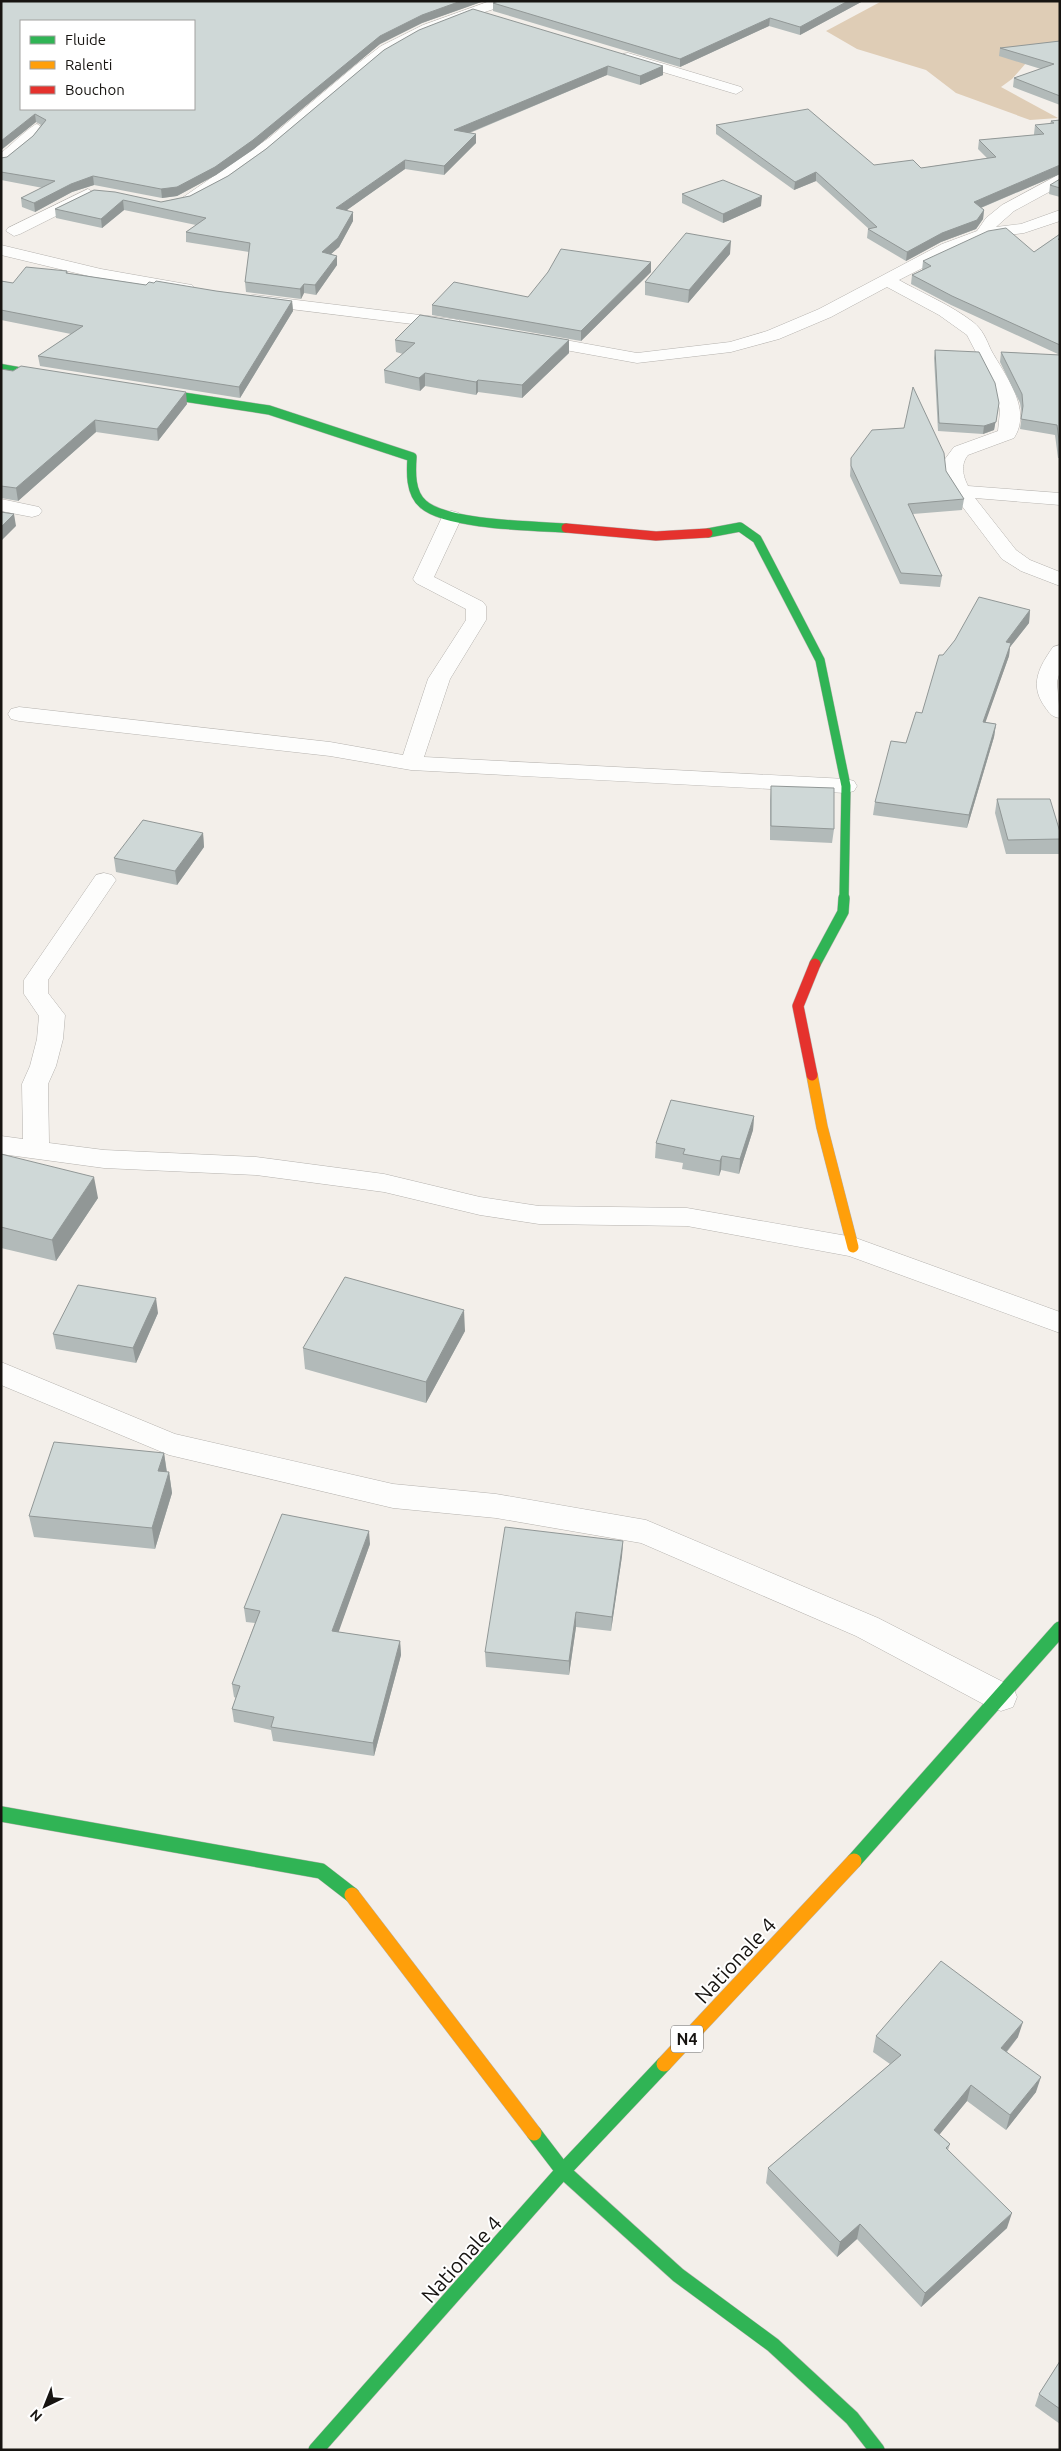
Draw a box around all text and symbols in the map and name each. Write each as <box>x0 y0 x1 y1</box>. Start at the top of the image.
legend <box>20 20 195 110</box>
text: Fluide <box>65 31 106 48</box>
text: Ralenti <box>65 56 112 73</box>
text: Bouchon <box>65 81 125 98</box>
street label: Nationale 4 <box>689 1912 781 2008</box>
road number: N4 <box>671 2026 703 2052</box>
street label: Nationale 4 <box>416 2211 506 2307</box>
north arrow <box>20 2381 70 2431</box>
text: N <box>27 2406 45 2425</box>

